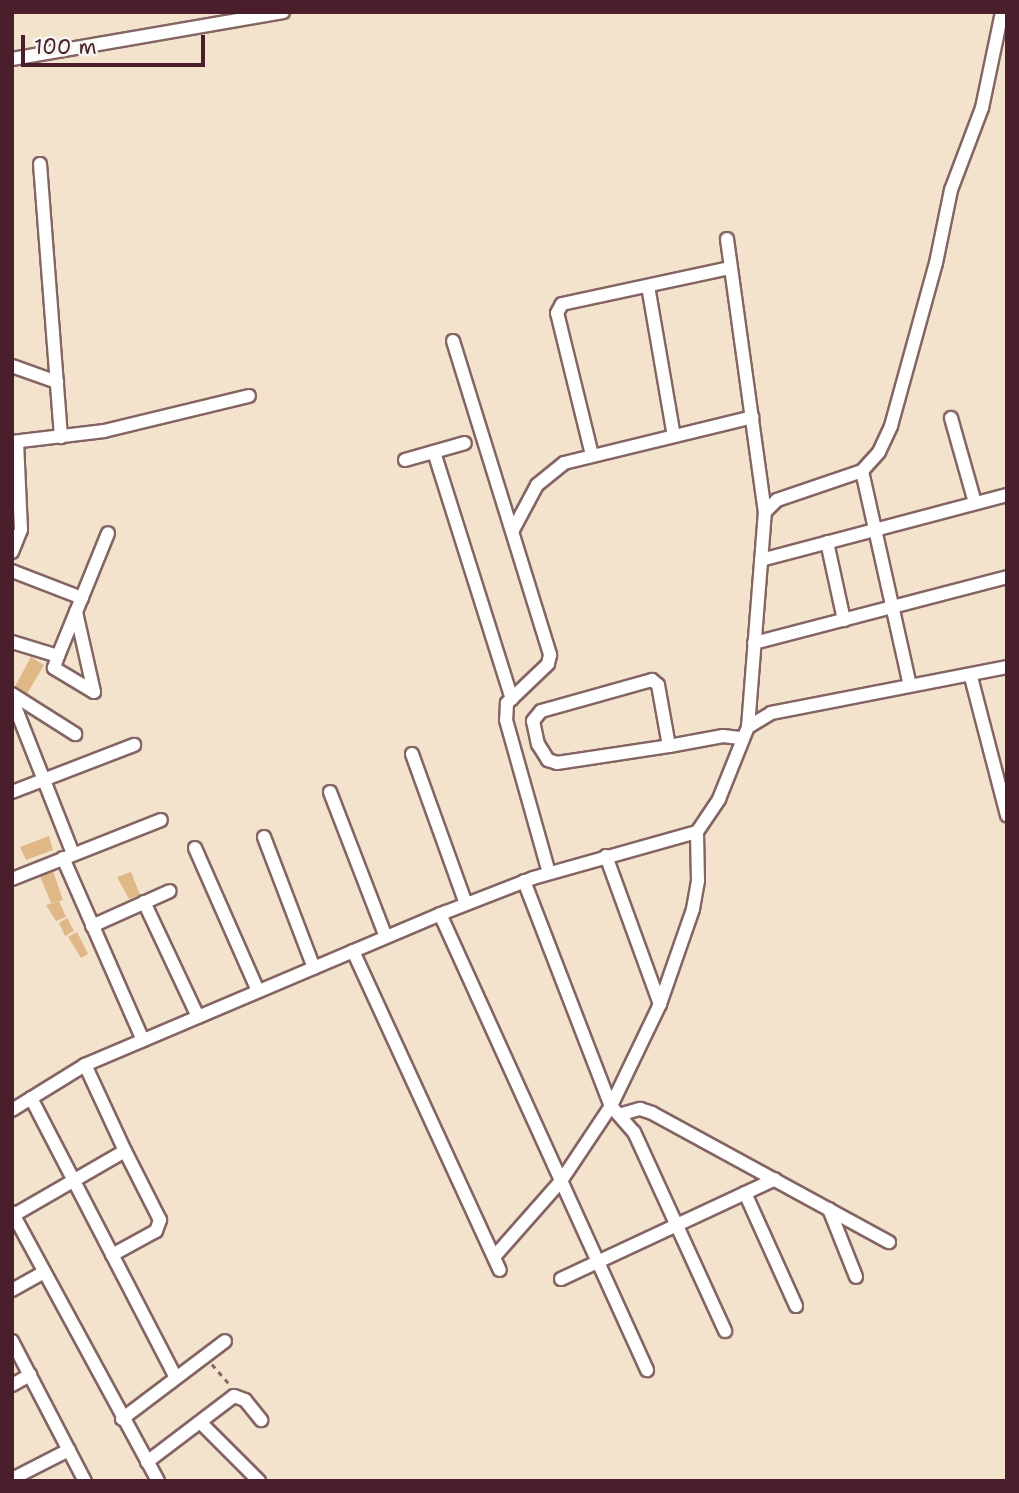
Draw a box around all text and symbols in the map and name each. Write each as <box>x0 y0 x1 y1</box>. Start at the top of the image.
scale bar <box>24 21 208 65</box>
text: 100 m <box>34 33 97 61</box>

